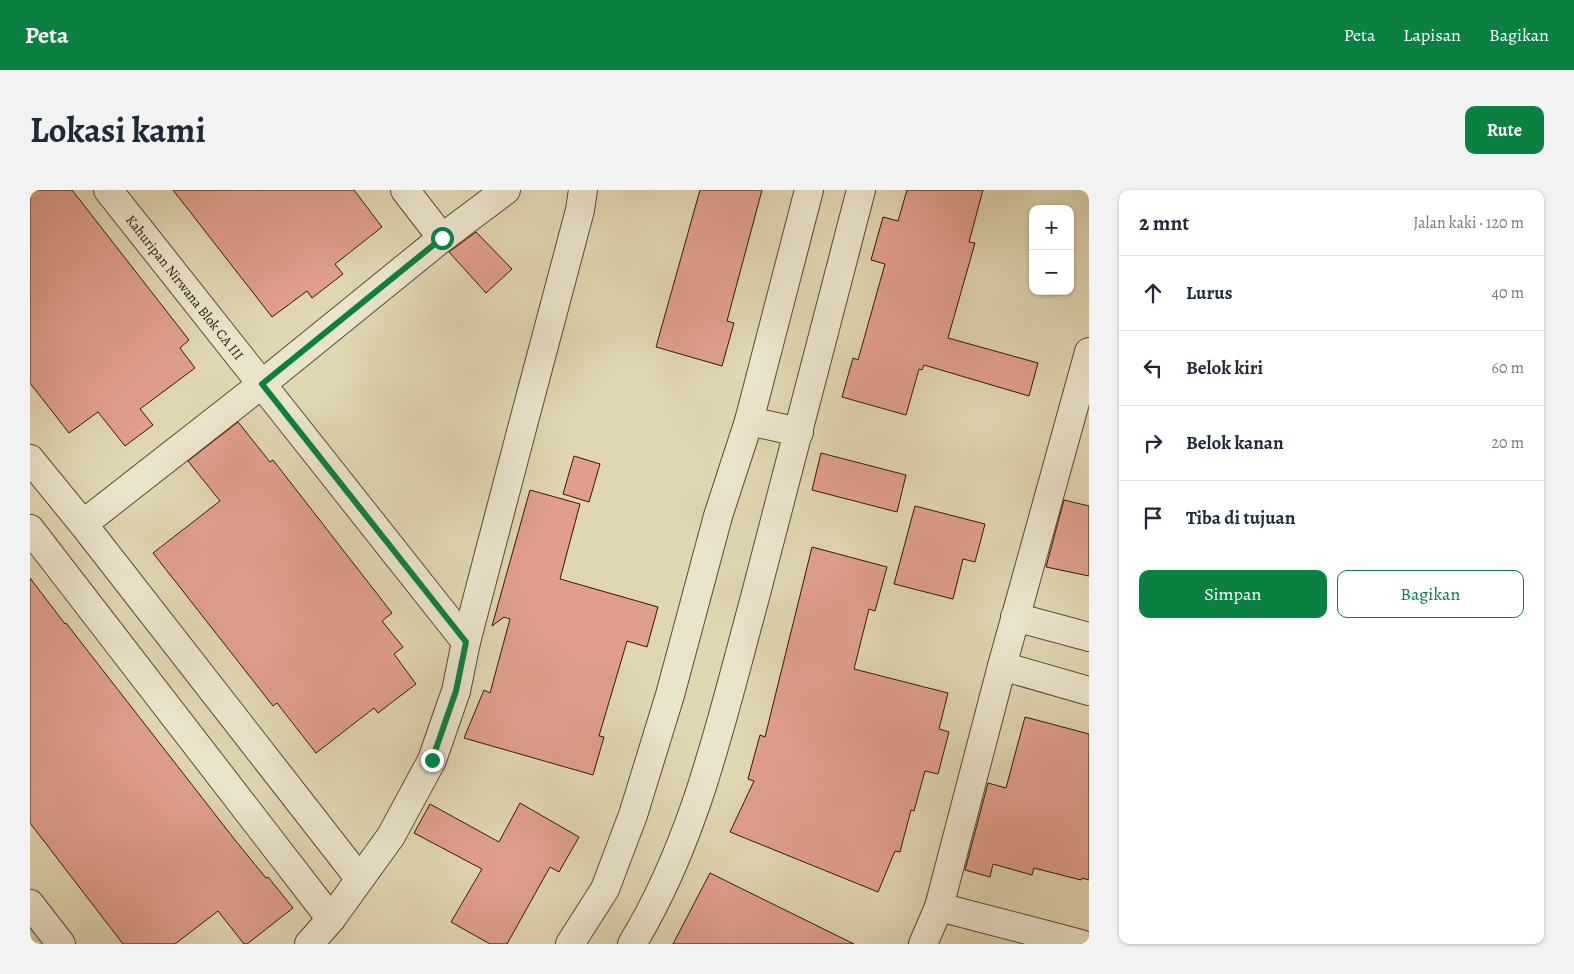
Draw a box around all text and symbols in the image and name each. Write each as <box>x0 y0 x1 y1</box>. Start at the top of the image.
text: Peta <box>25 19 69 51</box>
text: Peta <box>1344 23 1375 47</box>
text: Lapisan <box>1403 23 1461 47</box>
text: Bagikan <box>1489 23 1549 47</box>
text: Lokasi kami <box>30 106 206 154</box>
button: Rute <box>1465 106 1544 154</box>
map controls <box>1029 205 1074 295</box>
button: + <box>1029 205 1074 250</box>
text: 2 mnt <box>1139 209 1189 237</box>
street label: Kahuripan Nirwana Blok CA III <box>121 211 248 364</box>
text: Jalan kaki · 120 m <box>1413 212 1524 234</box>
route start <box>431 227 454 250</box>
button: − <box>1029 250 1074 295</box>
icon: ahead <box>1139 279 1167 307</box>
text: Lurus <box>1186 280 1232 306</box>
text: 40 m <box>1492 282 1524 304</box>
icon: left <box>1139 354 1167 382</box>
text: Belok kiri <box>1186 355 1263 381</box>
text: 60 m <box>1492 357 1524 379</box>
icon: right <box>1139 429 1167 457</box>
text: Belok kanan <box>1186 430 1284 456</box>
text: 20 m <box>1491 432 1524 454</box>
icon: arrive <box>1139 504 1167 532</box>
text: Tiba di tujuan <box>1186 505 1295 531</box>
button: Simpan <box>1139 570 1327 618</box>
button: Bagikan <box>1337 570 1524 618</box>
route end <box>421 749 444 772</box>

